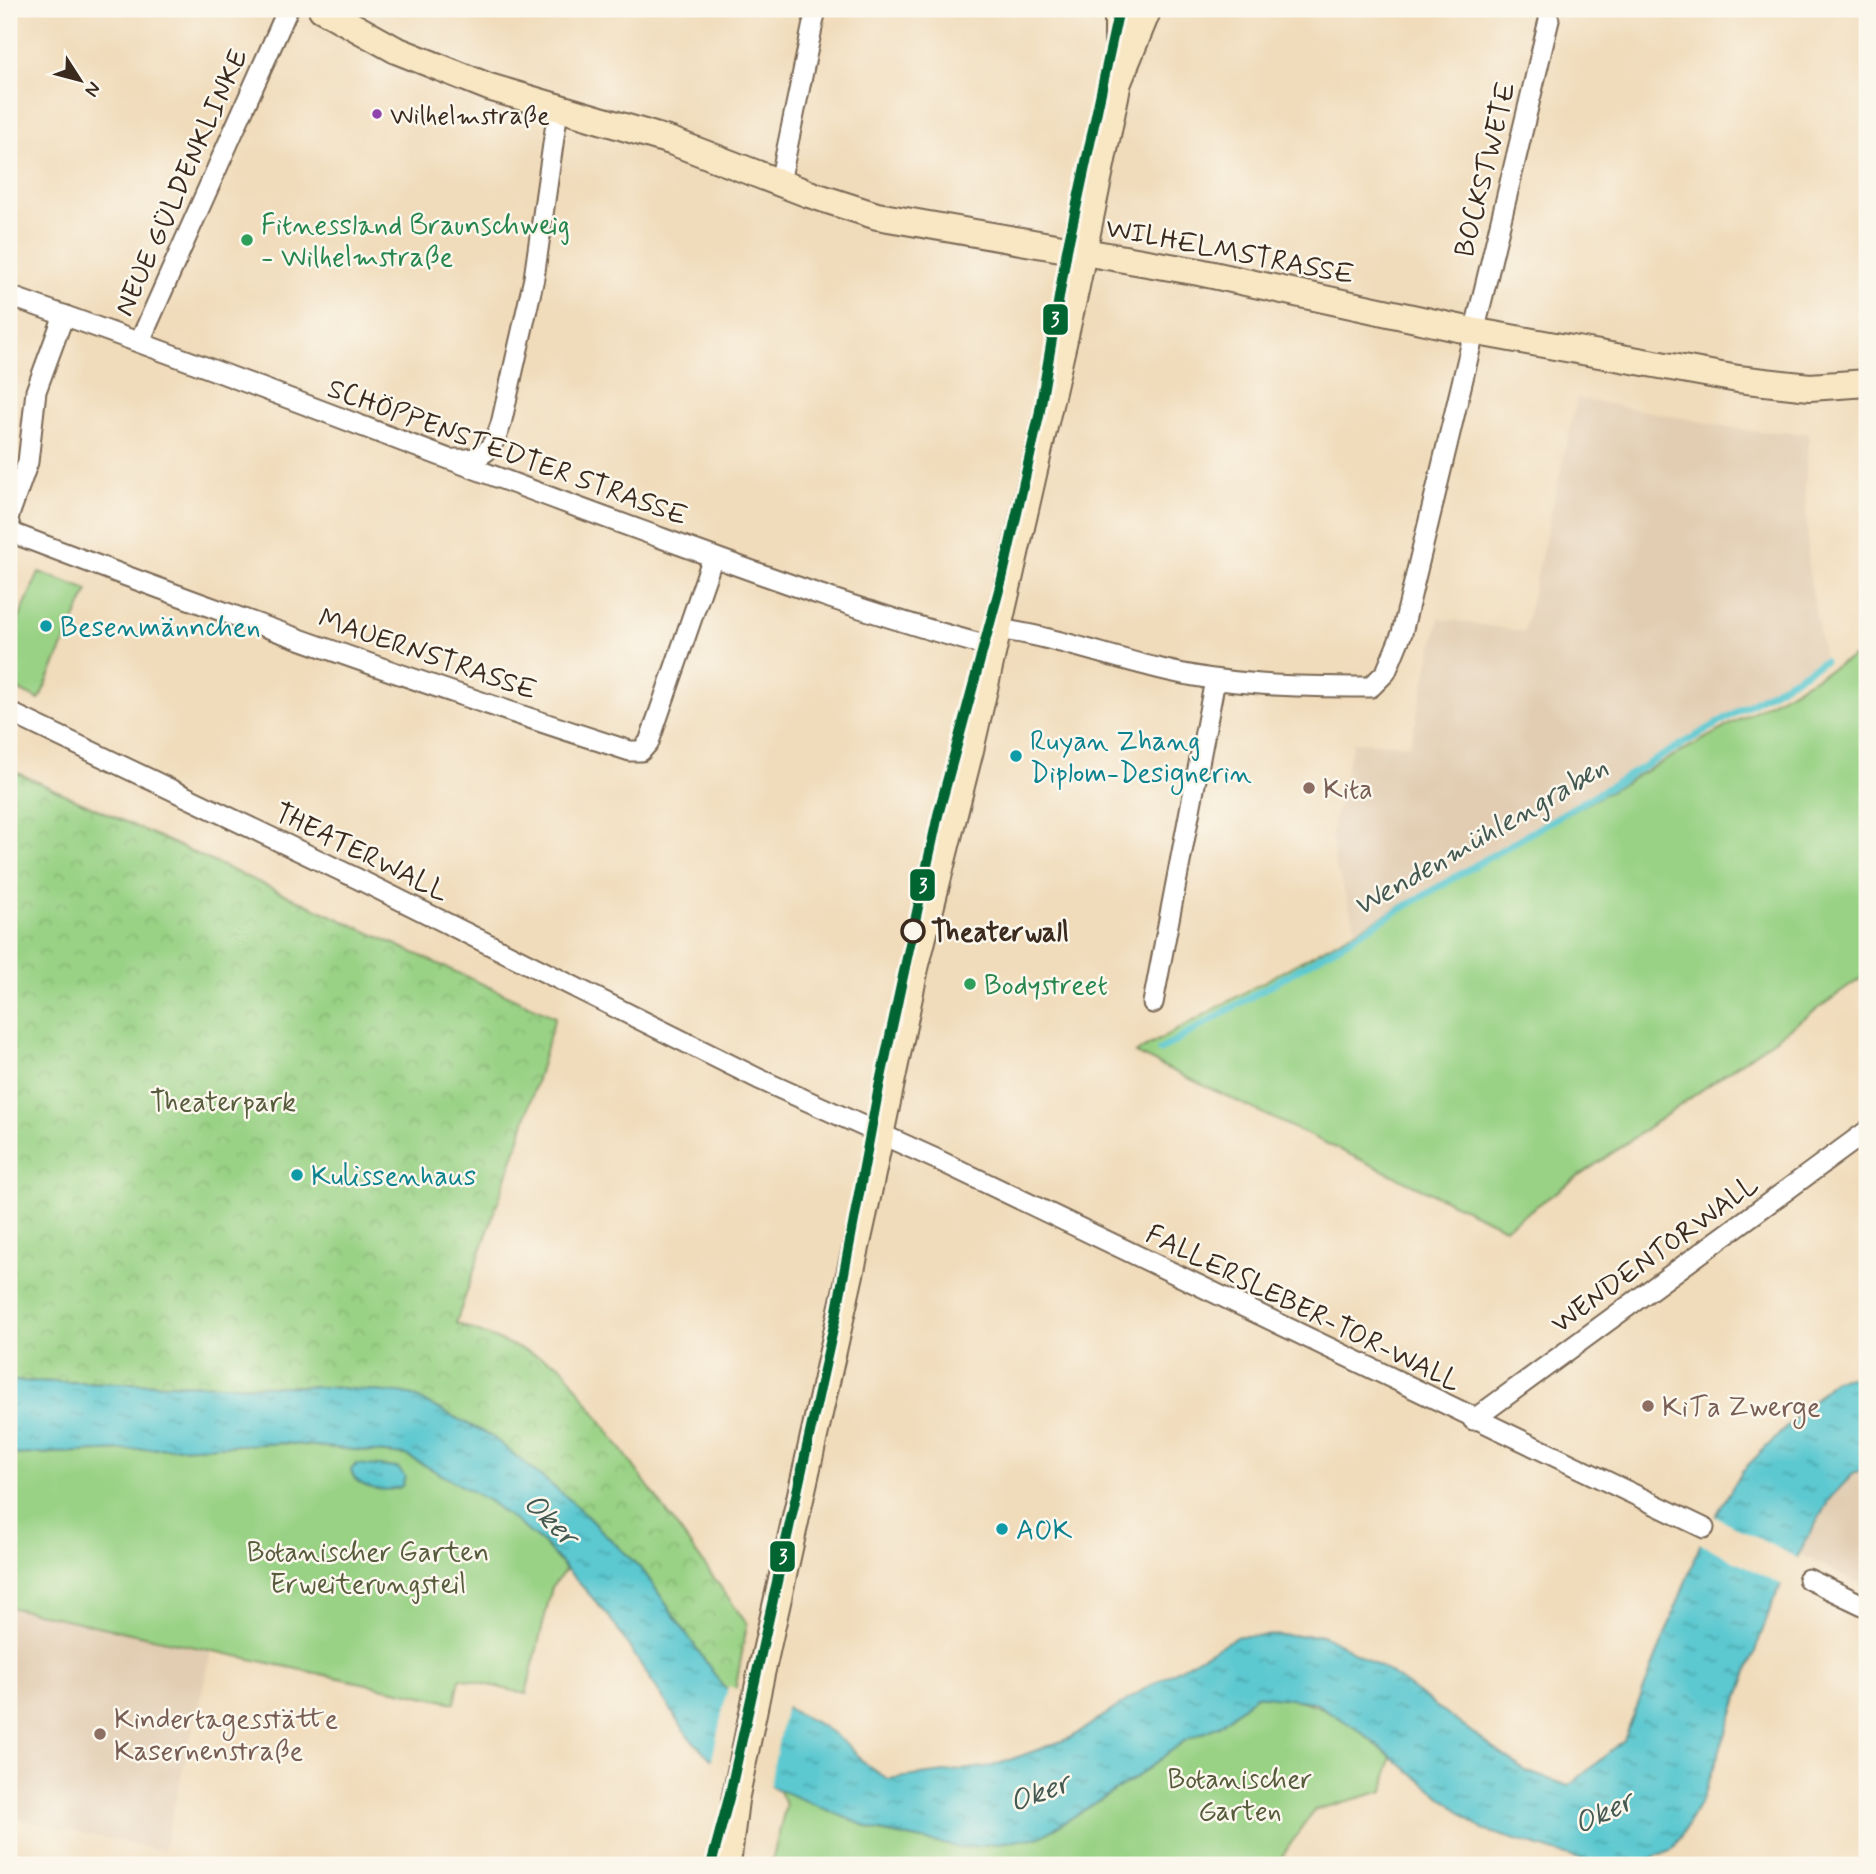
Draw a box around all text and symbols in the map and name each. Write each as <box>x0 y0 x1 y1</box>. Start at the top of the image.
street label: NEUE GÜLDENKLINKE <box>107 43 258 323</box>
north arrow <box>46 46 116 116</box>
text: N <box>79 77 106 102</box>
street label: BOCKSTWETE <box>1447 78 1526 261</box>
place label: Wilhelmstraße <box>390 100 550 134</box>
marker: Wilhelmstraße <box>370 107 384 121</box>
place label: Fitnessland Braunschweig - Wilhelmstraße <box>261 208 570 277</box>
street label: WILHELMSTRASSE <box>1102 210 1357 295</box>
marker: Fitnessland Braunschweig - Wilhelmstraße <box>239 232 255 248</box>
line badge: 3 <box>1042 303 1069 336</box>
text: 3 <box>1051 308 1060 333</box>
street label: SCHÖPPENSTEDTER STRASSE <box>322 371 692 536</box>
street label: MAUERNSTRASSE <box>313 601 541 710</box>
place label: Besenmännchen <box>60 610 261 647</box>
marker: Besenmännchen <box>38 618 54 634</box>
place label: Ruyan Zhang Diplom-Designerin <box>1030 724 1252 795</box>
marker: Ruyan Zhang Diplom-Designerin <box>1008 748 1024 764</box>
water label: Wendenmühlengraben <box>1346 748 1616 927</box>
place label: Kita <box>1323 772 1373 809</box>
marker: Kita <box>1301 780 1317 796</box>
street label: THEATERWALL <box>268 795 455 912</box>
line badge: 3 <box>909 868 936 902</box>
text: 3 <box>919 874 928 899</box>
place label: Theaterwall <box>931 915 1069 952</box>
marker: Theaterwall <box>901 919 925 943</box>
place label: Bodystreet <box>984 968 1108 1005</box>
marker: Bodystreet <box>962 976 978 992</box>
park label: Theaterpark <box>150 1085 296 1122</box>
place label: Kulissenhaus <box>311 1159 476 1196</box>
marker: Kulissenhaus <box>289 1167 305 1183</box>
street label: WENDENTORWALL <box>1544 1167 1767 1343</box>
street label: FALLERSLEBER-TOR-WALL <box>1139 1217 1467 1402</box>
place label: KiTa Zwerge <box>1662 1390 1820 1429</box>
marker: KiTa Zwerge <box>1640 1398 1656 1414</box>
water label: Oker <box>514 1485 588 1558</box>
place label: AOK <box>1016 1513 1073 1550</box>
marker: AOK <box>994 1521 1010 1537</box>
park label: Botanischer Garten Erweiterungsteil <box>247 1535 489 1604</box>
line badge: 3 <box>769 1540 796 1573</box>
text: 3 <box>779 1545 788 1570</box>
place label: Kindertagesstätte Kasernenstraße <box>114 1702 338 1771</box>
marker: Kindertagesstätte Kasernenstraße <box>92 1726 108 1742</box>
park label: Botanischer Garten <box>1168 1762 1312 1831</box>
water label: Oker <box>1004 1763 1079 1823</box>
water label: Oker <box>1568 1781 1643 1844</box>

